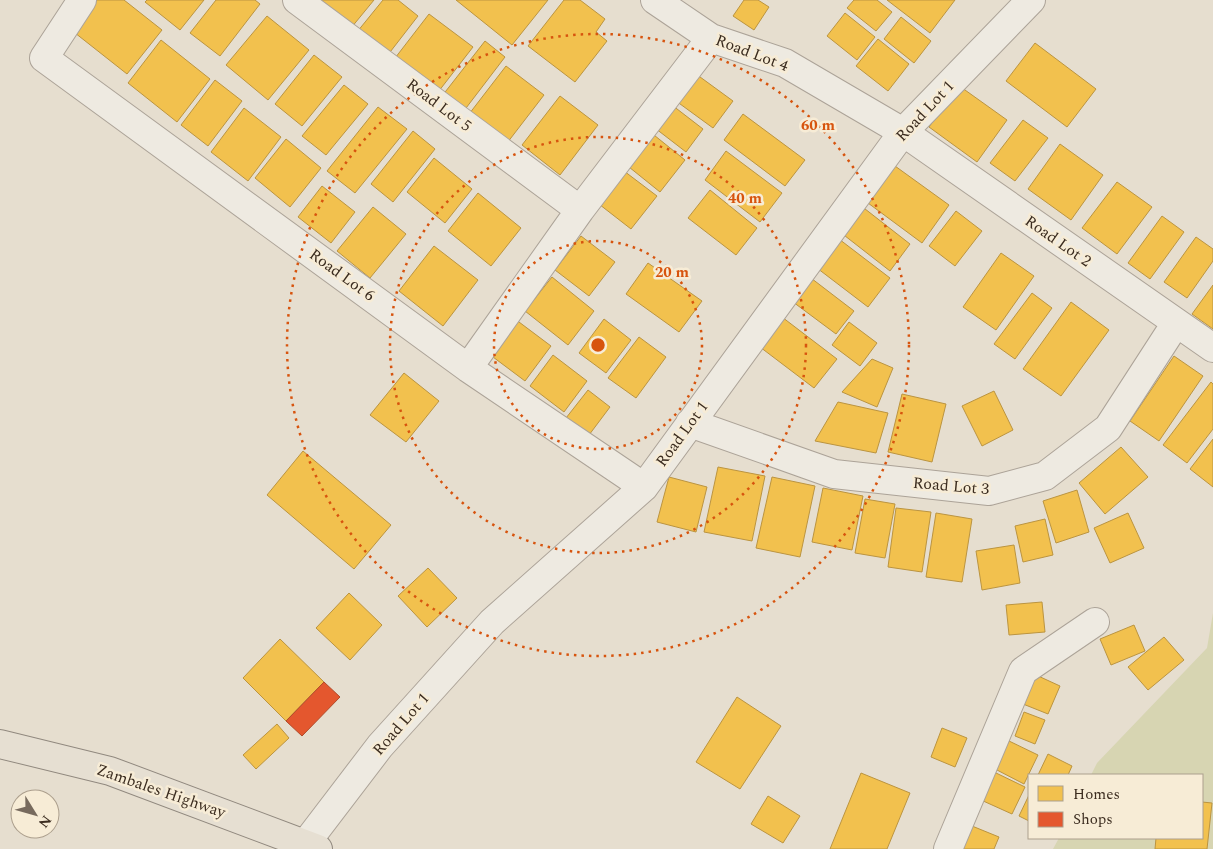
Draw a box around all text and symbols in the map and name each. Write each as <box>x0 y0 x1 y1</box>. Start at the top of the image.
street label: Road Lot 4 <box>712 28 792 78</box>
street label: Road Lot 5 <box>401 72 477 138</box>
street label: Road Lot 1 <box>890 75 960 147</box>
text: 60 m <box>801 114 836 137</box>
text: 40 m <box>728 187 763 210</box>
street label: Road Lot 2 <box>1020 209 1096 273</box>
street label: Road Lot 6 <box>304 243 380 307</box>
text: 20 m <box>655 261 690 284</box>
centre of rings <box>589 336 607 354</box>
street label: Road Lot 1 <box>650 396 714 472</box>
street label: Road Lot 3 <box>912 471 990 501</box>
street label: Road Lot 1 <box>367 687 435 761</box>
street label: Zambales Highway <box>93 758 230 825</box>
legend <box>1028 774 1203 839</box>
text: Homes <box>1073 783 1120 806</box>
north arrow <box>10 789 60 839</box>
text: Shops <box>1073 808 1113 831</box>
text: N <box>33 811 57 832</box>

